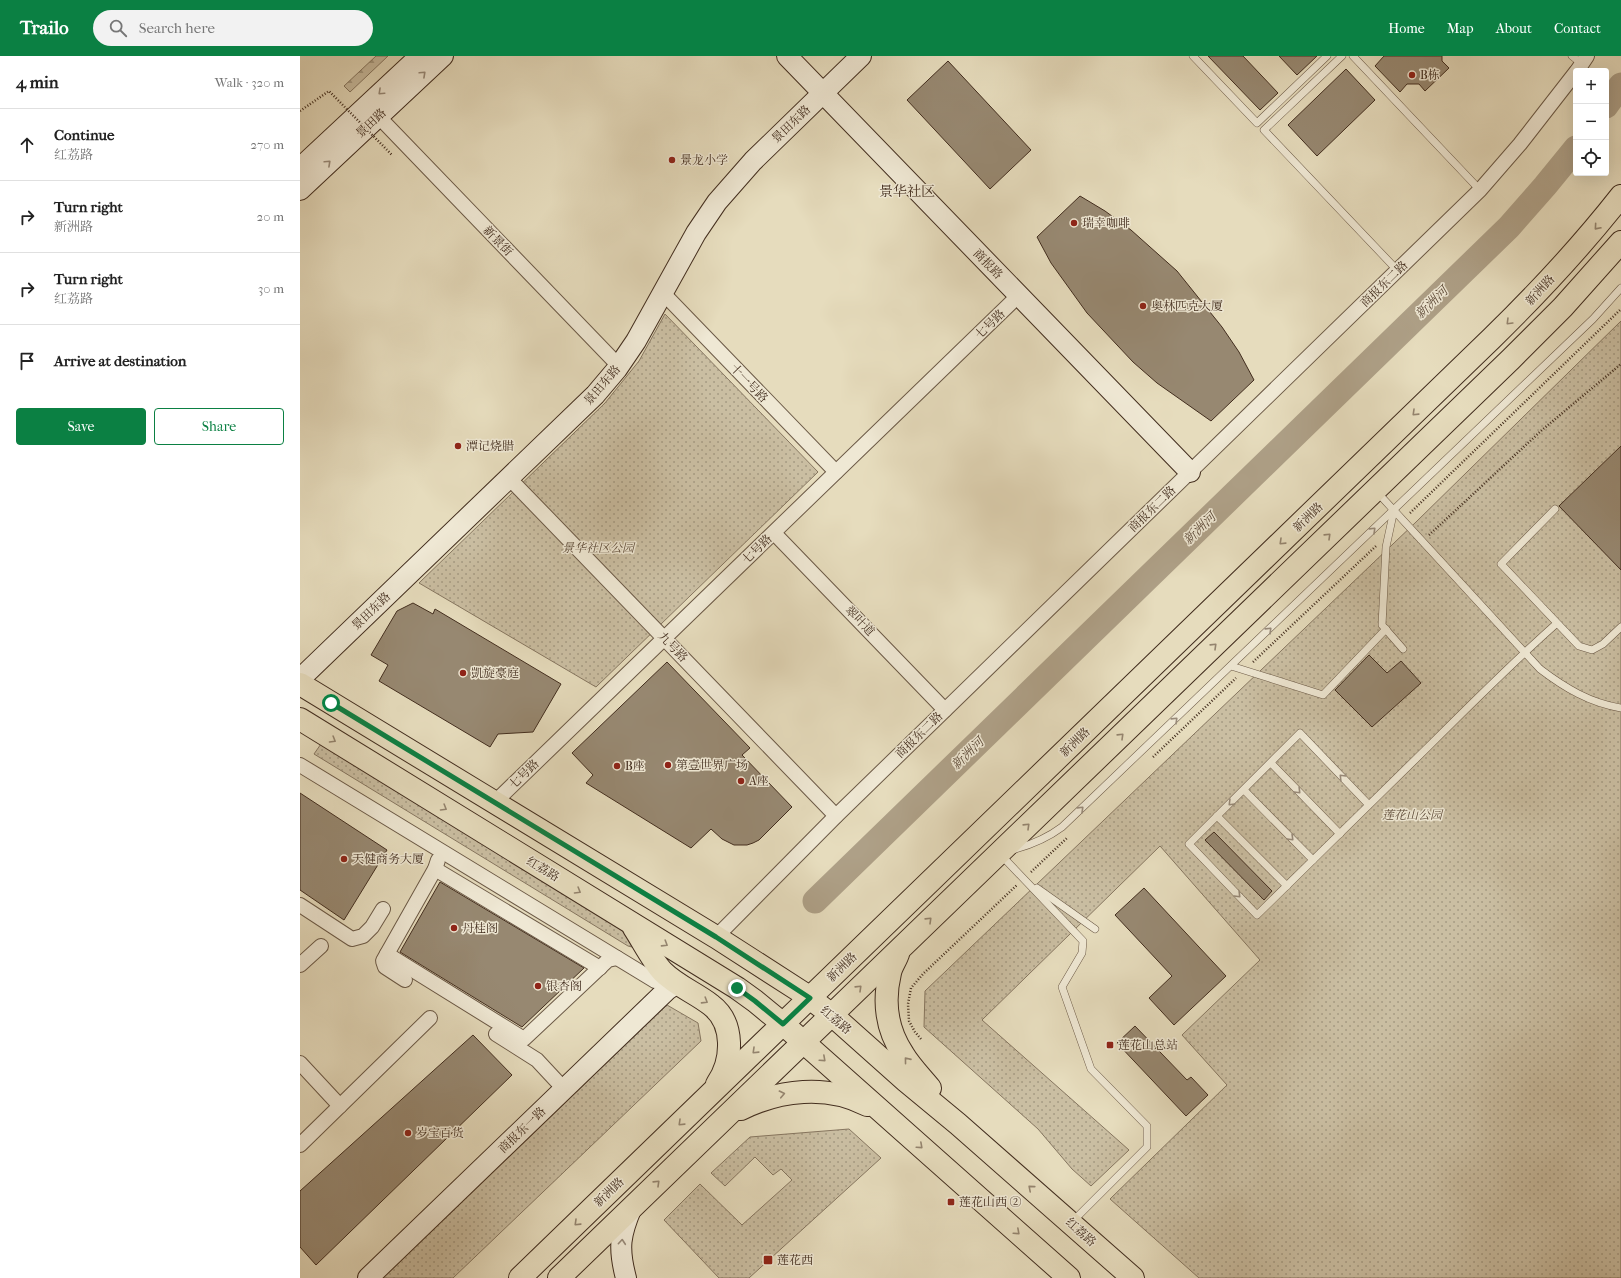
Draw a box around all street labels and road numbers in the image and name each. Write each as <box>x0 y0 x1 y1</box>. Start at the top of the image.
street label: 景田东路 <box>769 102 813 146</box>
street label: 景田路 <box>353 106 389 140</box>
street label: 新景街 <box>480 223 516 260</box>
street label: 商报路 <box>970 246 1006 282</box>
street label: 商报东二路 <box>1358 258 1410 310</box>
street label: 新洲路 <box>1523 272 1557 308</box>
street label: 七号路 <box>972 306 1008 342</box>
street label: 十一号路 <box>727 361 771 405</box>
street label: 景田东路 <box>581 362 623 408</box>
street label: 商报东二路 <box>1126 483 1178 535</box>
street label: 新洲路 <box>1290 499 1326 535</box>
street label: 七号路 <box>739 531 775 567</box>
street label: 景田东路 <box>349 589 393 633</box>
street label: 翠叶道 <box>842 603 878 639</box>
street label: 九号路 <box>655 629 691 665</box>
street label: 商报东二路 <box>893 709 945 761</box>
street label: 新洲路 <box>1057 724 1093 760</box>
street label: 七号路 <box>506 756 542 792</box>
street label: 红荔路 <box>524 854 562 884</box>
street label: 新洲路 <box>824 949 860 985</box>
street label: 红荔路 <box>818 1003 854 1037</box>
street label: 商报东一路 <box>496 1104 548 1156</box>
street label: 新洲路 <box>591 1174 627 1210</box>
street label: 红荔路 <box>1063 1215 1099 1249</box>

